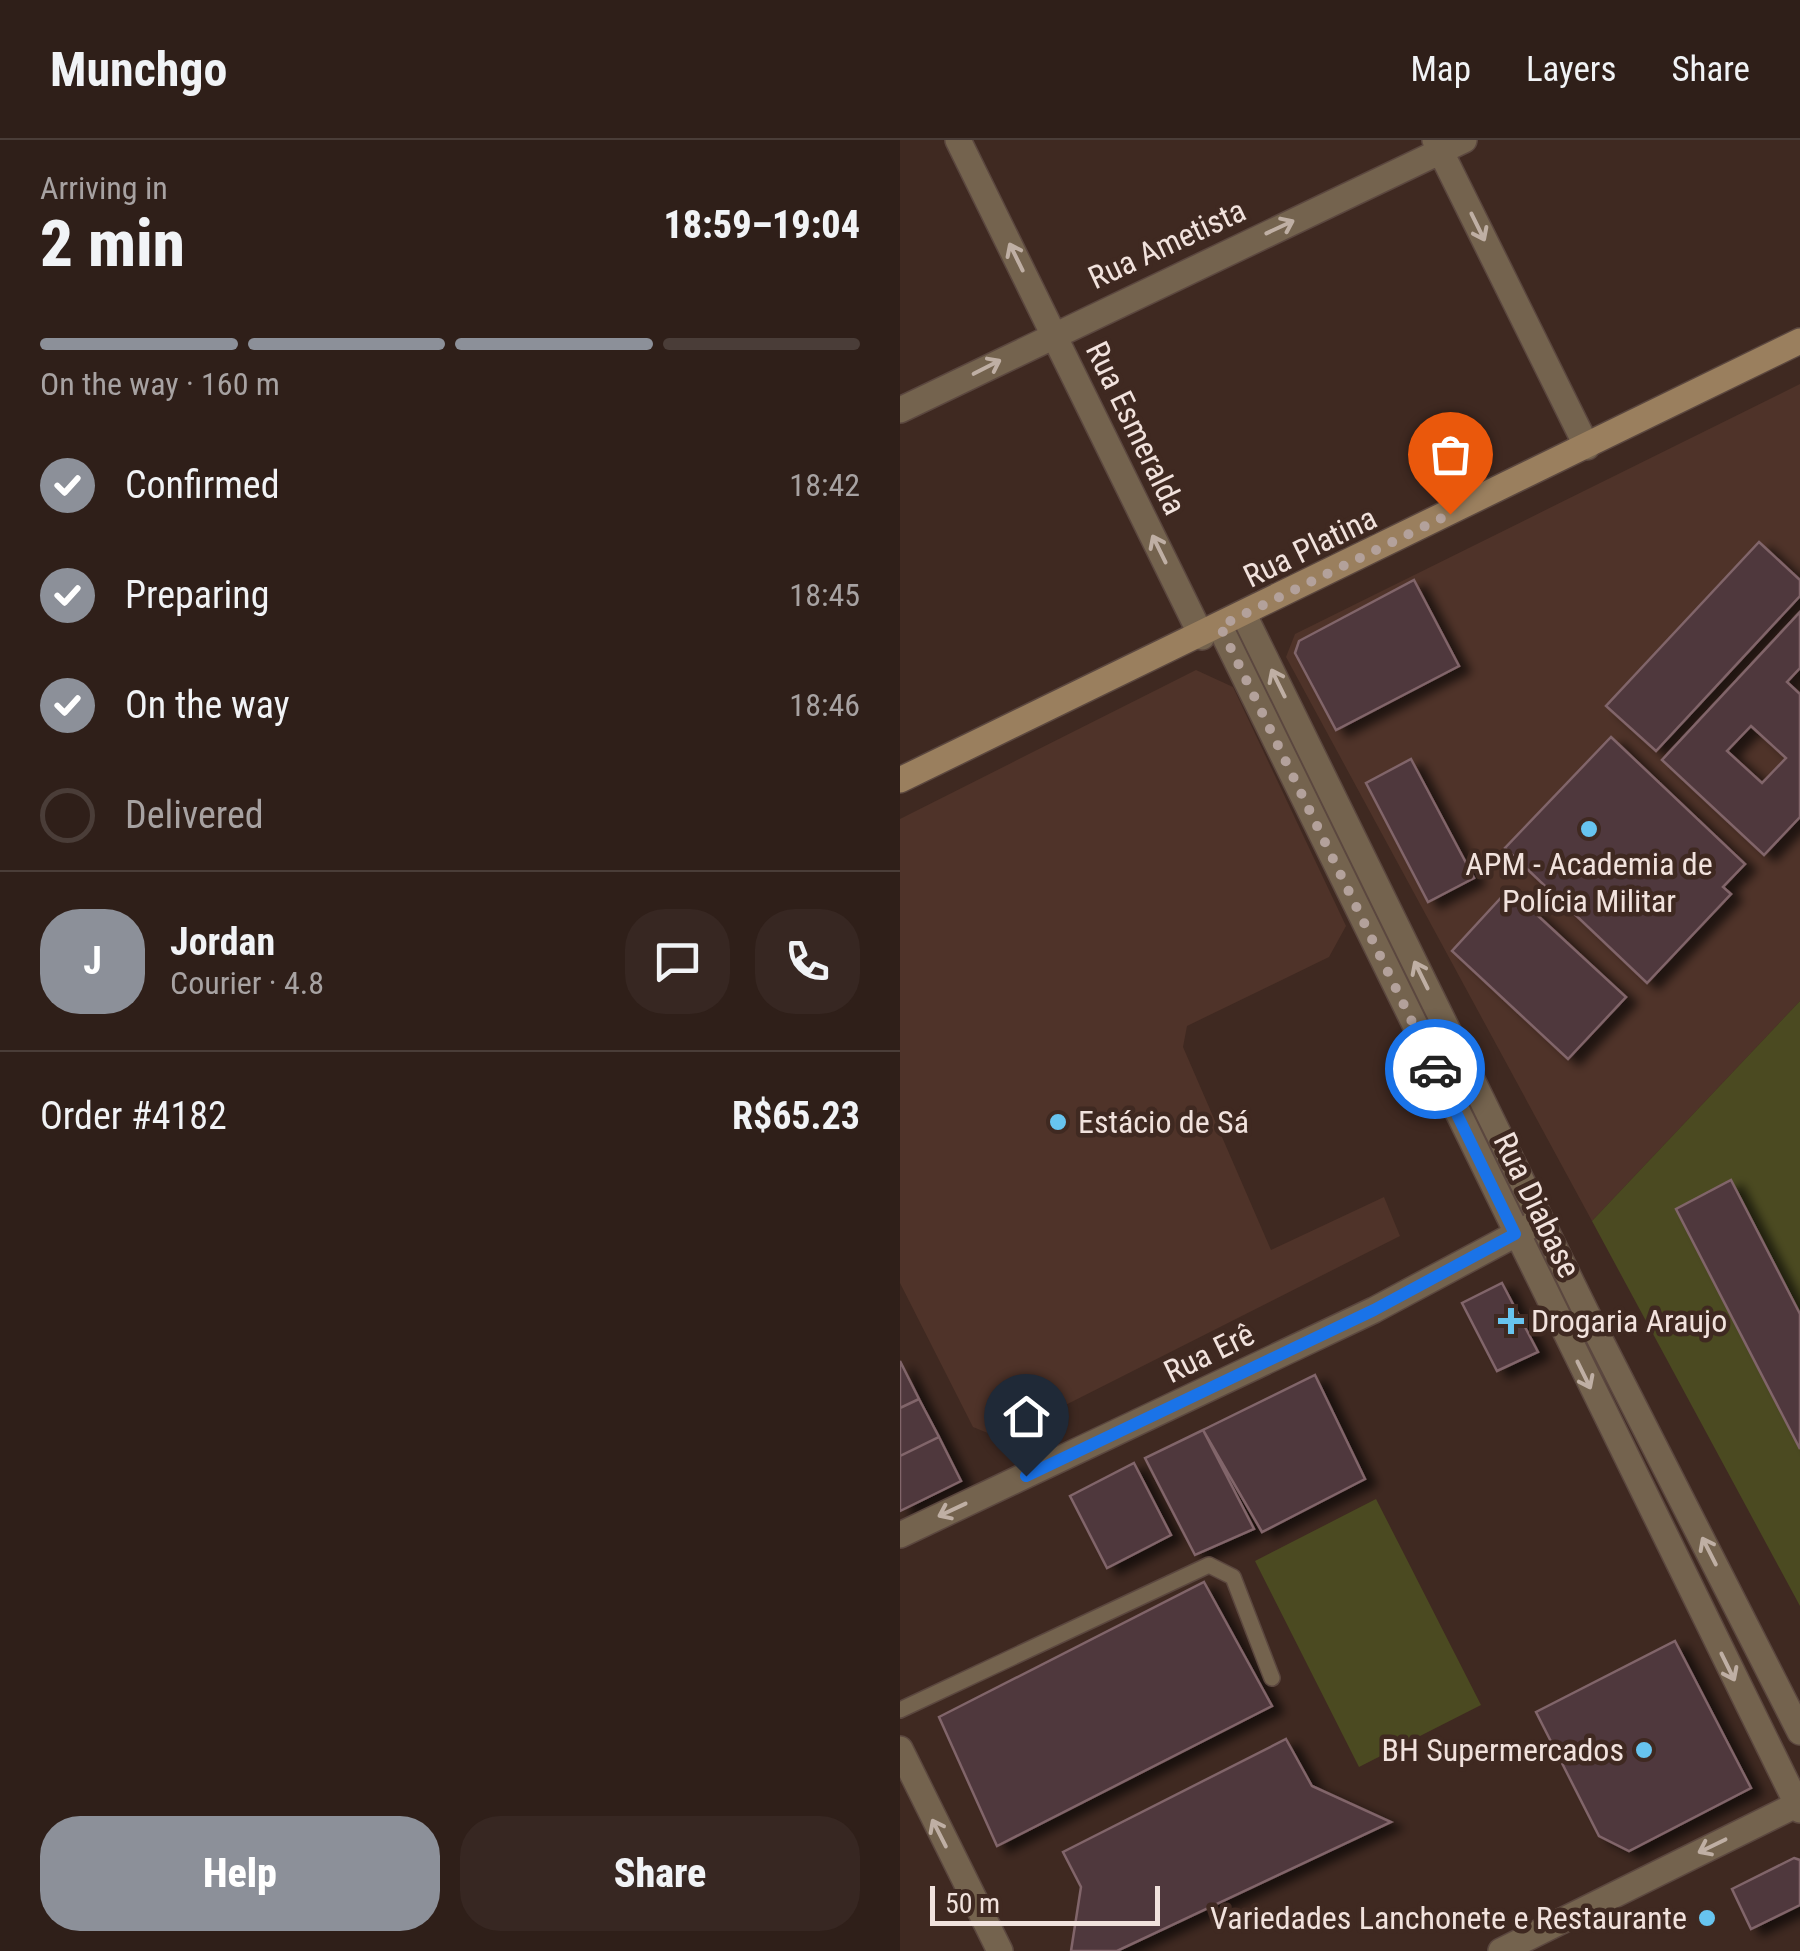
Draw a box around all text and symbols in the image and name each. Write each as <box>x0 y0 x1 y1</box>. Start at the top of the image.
text: Munchgo <box>50 41 227 98</box>
text: Map <box>1410 49 1471 90</box>
text: Layers <box>1526 49 1616 90</box>
text: Share <box>1671 49 1750 90</box>
text: Arriving in <box>40 169 168 207</box>
street label: Rua Ametista <box>1082 191 1252 297</box>
text: 18:59–19:04 <box>663 203 860 247</box>
text: 2 min <box>40 206 185 282</box>
one-way arrow <box>1470 212 1489 242</box>
one-way arrow <box>1265 216 1295 235</box>
one-way arrow <box>1006 243 1025 272</box>
street label: Rua Esmeralda <box>1078 335 1194 521</box>
one-way arrow <box>972 357 1002 376</box>
text: On the way · 160 m <box>40 365 280 403</box>
pin <box>1408 412 1493 515</box>
icon: bag <box>1423 427 1478 482</box>
icon: check <box>40 458 95 513</box>
text: Confirmed <box>125 463 280 507</box>
text: 18:42 <box>789 466 860 504</box>
street label: Rua Platina <box>1237 499 1383 595</box>
one-way arrow <box>1149 535 1168 564</box>
icon: check <box>40 568 95 623</box>
text: Preparing <box>125 573 270 617</box>
text: 18:45 <box>789 576 860 614</box>
one-way arrow <box>1268 669 1287 699</box>
icon: check <box>40 678 95 733</box>
text: On the way <box>125 683 290 727</box>
text: 18:46 <box>789 686 860 724</box>
text: Delivered <box>125 793 264 837</box>
marker: APM - Academia de Polícia Militar <box>1578 818 1600 840</box>
place label: APM - Academia de Polícia Militar <box>1465 845 1713 920</box>
button: chat <box>625 909 730 1014</box>
button: phone <box>755 909 860 1014</box>
text: Jordan <box>170 920 275 964</box>
text: J <box>83 939 102 983</box>
one-way arrow <box>1411 961 1430 991</box>
text: Courier · 4.8 <box>170 964 324 1002</box>
courier <box>1385 1019 1485 1119</box>
icon: car <box>1408 1042 1463 1097</box>
text: Order #4182 <box>40 1094 227 1138</box>
text: R$65.23 <box>732 1094 860 1138</box>
place label: Estácio de Sá <box>1078 1103 1249 1141</box>
marker: Estácio de Sá <box>1047 1111 1069 1133</box>
street label: Rua Diabase <box>1486 1126 1588 1284</box>
place label: Drogaria Araujo <box>1531 1302 1727 1340</box>
marker: Drogaria Araujo <box>1500 1310 1522 1332</box>
street label: Rua Erê <box>1158 1315 1260 1391</box>
one-way arrow <box>1576 1360 1595 1390</box>
pin <box>984 1374 1069 1477</box>
icon: home <box>999 1389 1054 1444</box>
one-way arrow <box>938 1502 968 1521</box>
one-way arrow <box>1699 1536 1718 1566</box>
one-way arrow <box>1719 1651 1738 1681</box>
place label: BH Supermercados <box>1382 1731 1624 1769</box>
marker: BH Supermercados <box>1633 1739 1655 1761</box>
button: Help <box>40 1816 440 1931</box>
button: Share <box>460 1816 860 1931</box>
one-way arrow <box>929 1819 948 1849</box>
one-way arrow <box>1698 1837 1728 1856</box>
scale bar <box>930 1881 1160 1926</box>
text: 50 m <box>945 1887 1000 1920</box>
place label: Variedades Lanchonete e Restaurante <box>1210 1899 1687 1937</box>
marker: Variedades Lanchonete e Restaurante <box>1696 1907 1718 1929</box>

